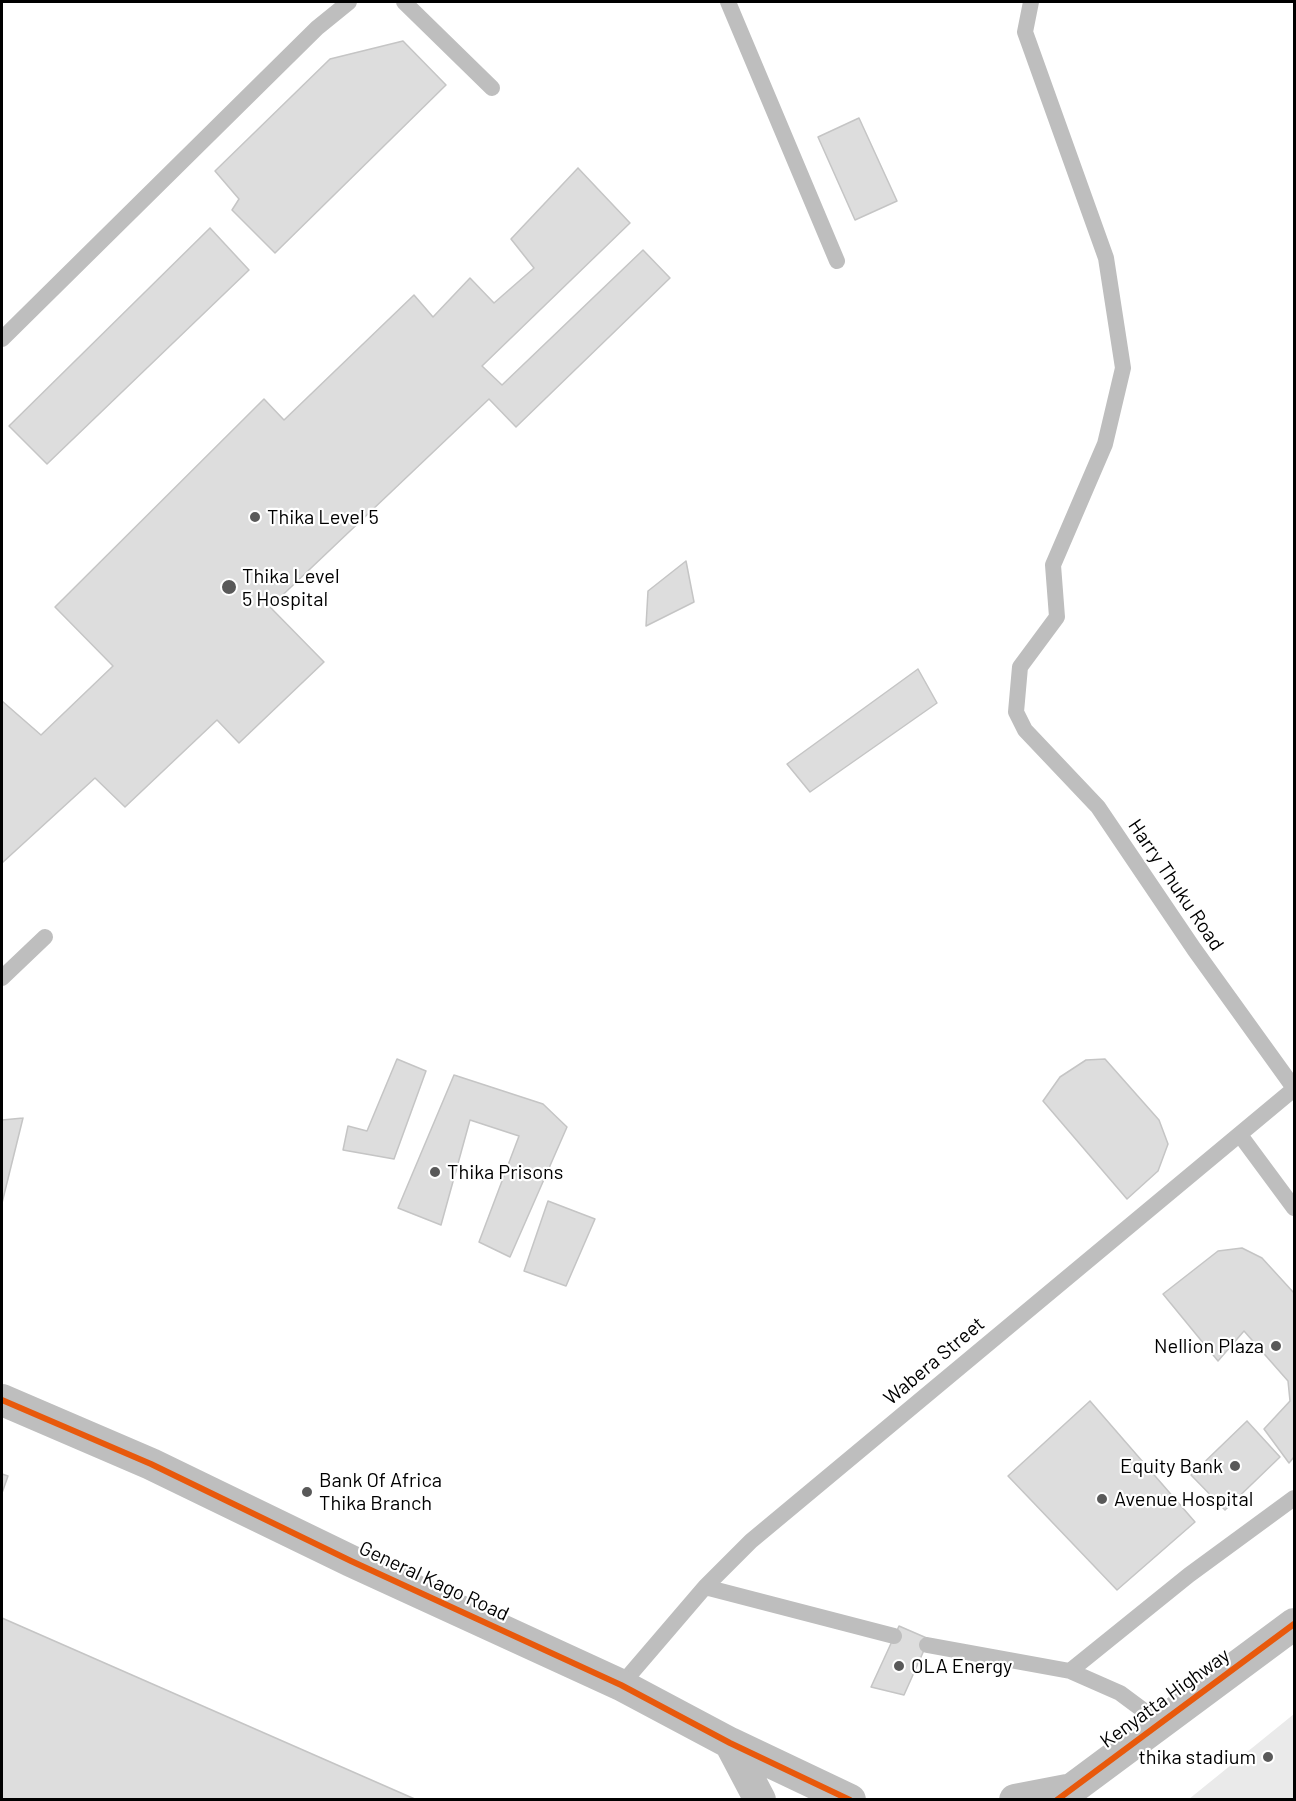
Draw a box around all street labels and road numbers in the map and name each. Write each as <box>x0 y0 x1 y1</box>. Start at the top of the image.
street label: Harry Thuku Road <box>1123 815 1229 955</box>
street label: Wabera Street <box>879 1312 989 1410</box>
street label: General Kago Road <box>355 1536 513 1626</box>
street label: Kenyatta Highway <box>1096 1643 1234 1753</box>

